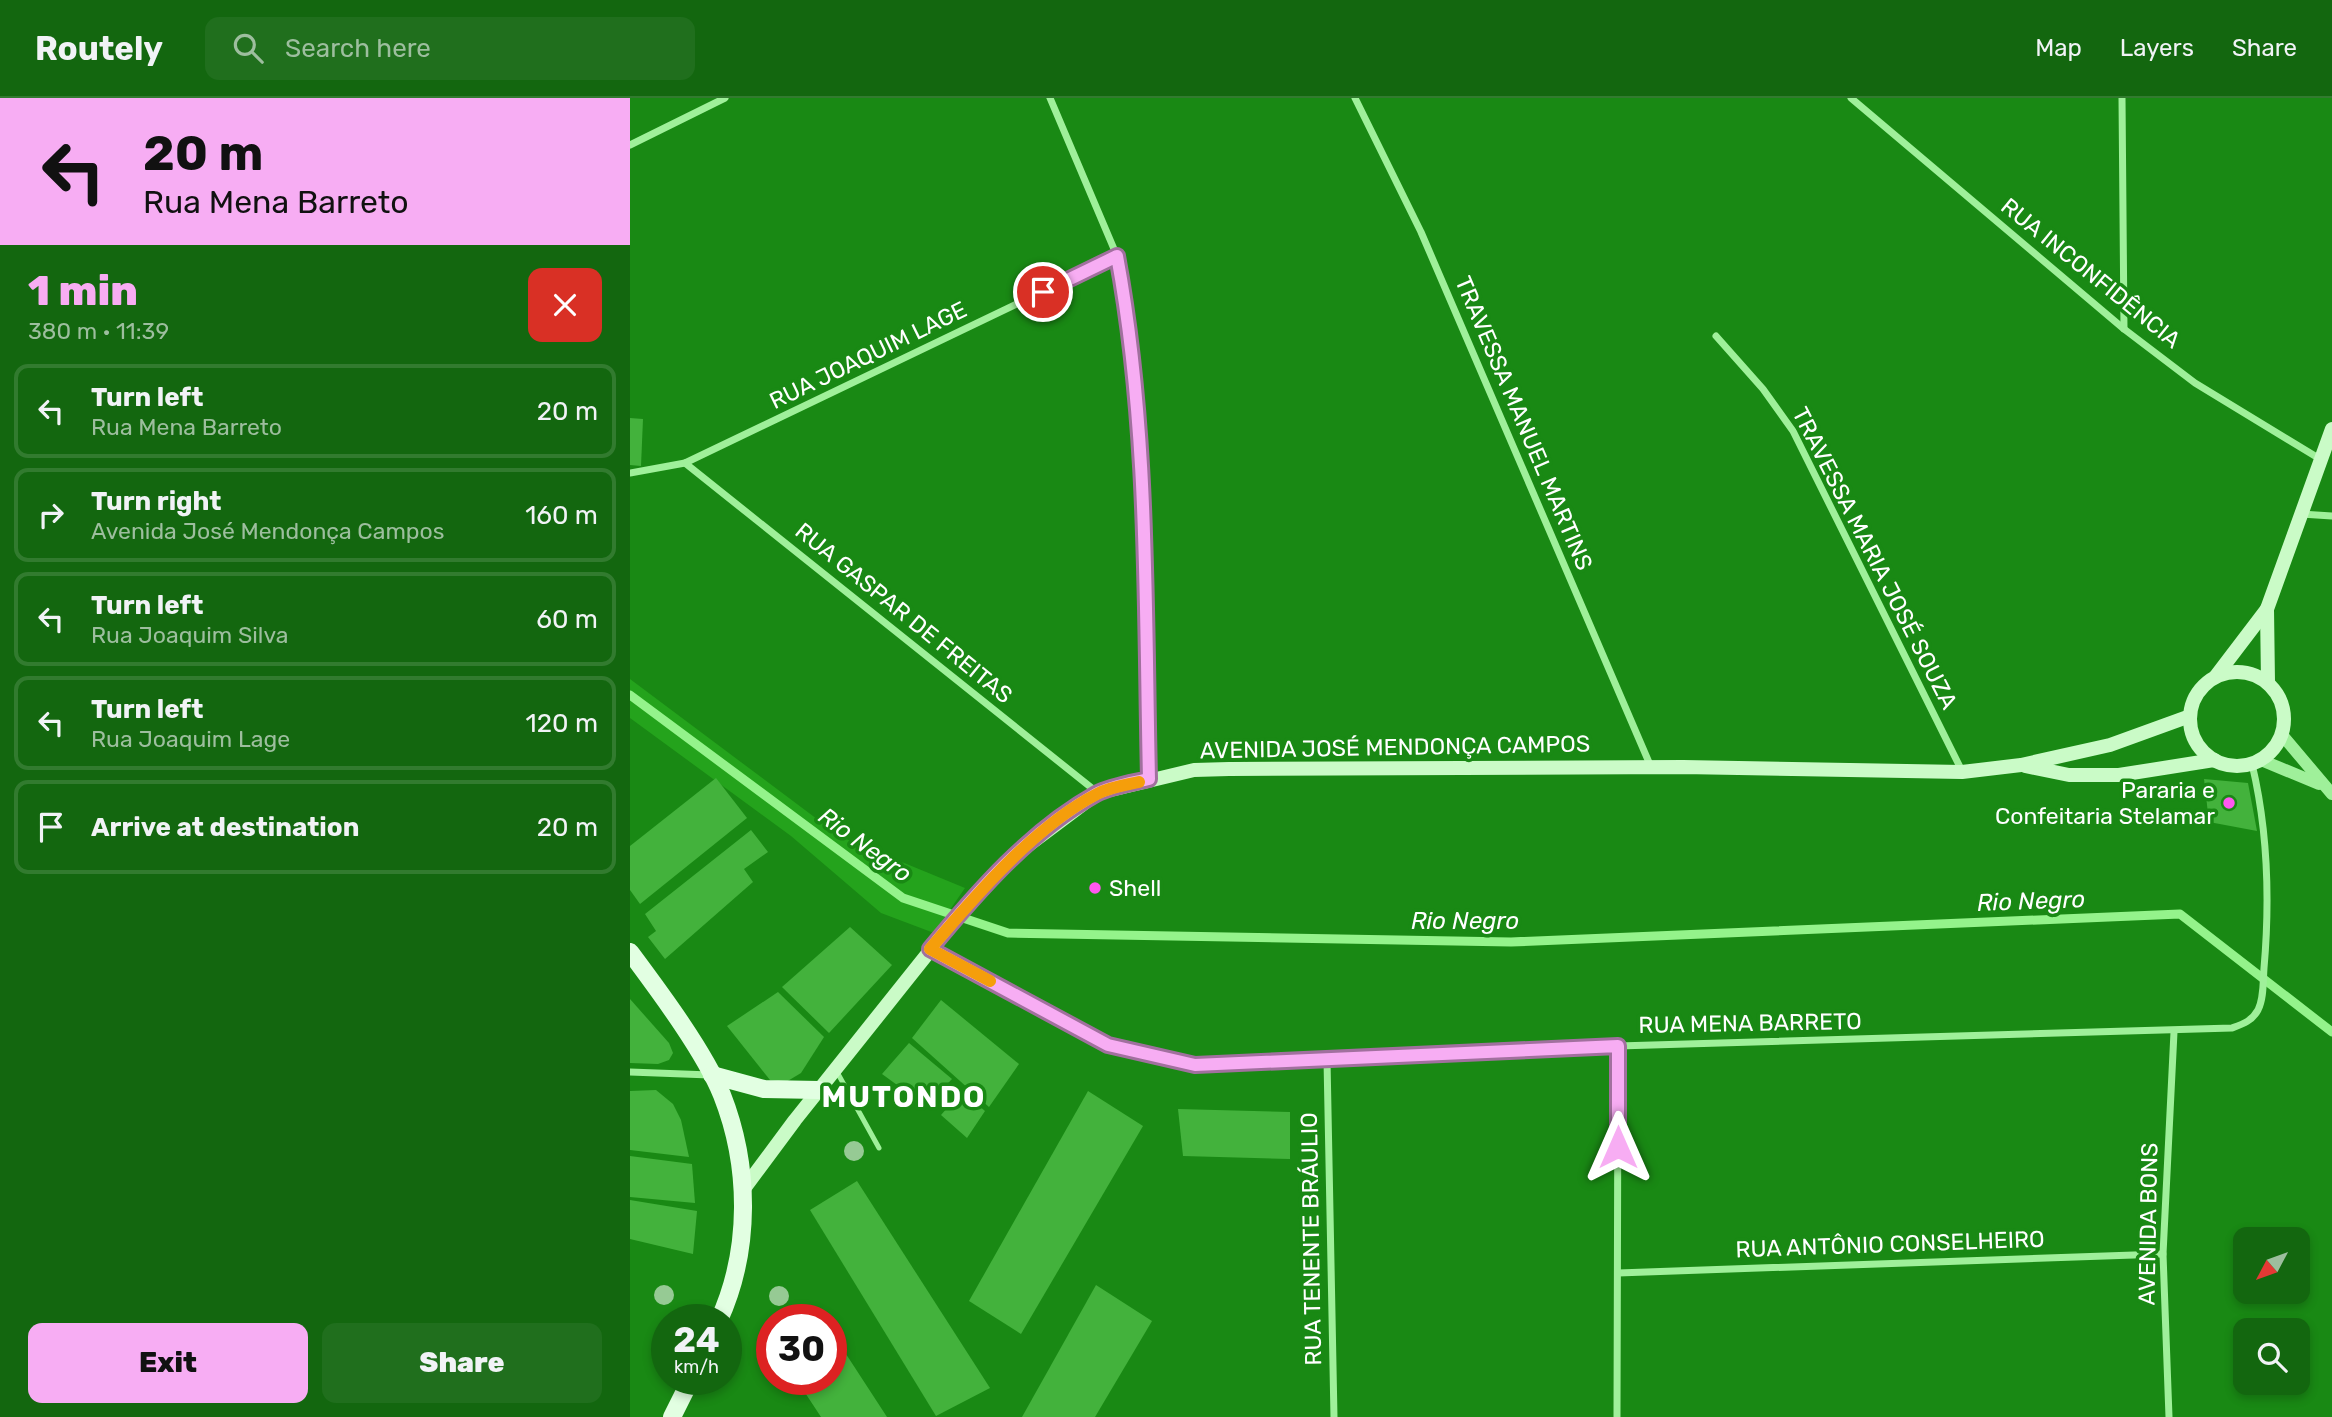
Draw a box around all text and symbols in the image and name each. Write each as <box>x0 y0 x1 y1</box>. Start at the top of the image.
search box <box>205 17 695 80</box>
text: Routely <box>35 29 163 68</box>
icon: search <box>229 29 267 67</box>
text: Search here <box>285 33 431 64</box>
text: Map <box>2035 34 2082 62</box>
text: Layers <box>2120 34 2194 62</box>
text: Share <box>2232 34 2297 62</box>
text: 20 m <box>143 124 264 182</box>
icon: left <box>28 126 119 217</box>
text: Rua Mena Barreto <box>143 183 409 221</box>
street label: RUA INCONFIDÊNCIA <box>1996 192 2186 354</box>
pin <box>1013 262 1073 322</box>
text: 1 min <box>28 266 138 316</box>
button: close <box>528 268 602 342</box>
street label: TRAVESSA MANUEL MARTINS <box>1449 272 1599 574</box>
icon: arrive <box>1024 273 1062 311</box>
street label: RUA JOAQUIM LAGE <box>765 295 971 415</box>
text: 380 m · 11:39 <box>28 317 169 345</box>
text: Turn left <box>91 382 203 413</box>
icon: left <box>32 392 70 430</box>
text: 20 m <box>537 396 598 427</box>
street label: TRAVESSA MARIA JOSÉ SOUZA <box>1786 402 1964 714</box>
text: Rua Mena Barreto <box>91 413 282 441</box>
text: Turn right <box>91 486 221 517</box>
icon: right <box>32 496 70 534</box>
text: 160 m <box>525 500 598 531</box>
text: Avenida José Mendonça Campos <box>91 517 444 545</box>
street label: RUA GASPAR DE FREITAS <box>790 517 1018 709</box>
text: Turn left <box>91 590 203 621</box>
icon: left <box>32 600 70 638</box>
text: 60 m <box>536 604 598 635</box>
text: Rua Joaquim Silva <box>91 621 288 649</box>
text: Turn left <box>91 694 203 725</box>
icon: left <box>32 704 70 742</box>
text: 120 m <box>526 708 598 739</box>
text: Rua Joaquim Lage <box>91 725 290 753</box>
street label: AVENIDA JOSÉ MENDONÇA CAMPOS <box>1200 730 1590 764</box>
place label: Pararia e Confeitaria Stelamar <box>1995 776 2215 830</box>
marker: Pararia e Confeitaria Stelamar <box>2221 795 2237 811</box>
water label: Rio Negro <box>813 802 917 888</box>
icon: arrive <box>32 808 70 846</box>
text: Arrive at destination <box>91 812 359 843</box>
text: 20 m <box>537 812 598 843</box>
place label: Shell <box>1109 874 1161 902</box>
marker: Shell <box>1087 880 1103 896</box>
water label: Rio Negro <box>1976 885 2086 917</box>
water label: Rio Negro <box>1411 907 1519 935</box>
street label: RUA MENA BARRETO <box>1638 1007 1862 1039</box>
district label: MUTONDO <box>822 1079 986 1115</box>
position arrow <box>1581 1110 1655 1184</box>
street label: RUA TENENTE BRÁULIO <box>1295 1112 1327 1366</box>
street label: AVENIDA BONS <box>2133 1142 2163 1306</box>
street label: RUA ANTÔNIO CONSELHEIRO <box>1735 1225 2045 1263</box>
north arrow <box>2233 1227 2310 1304</box>
map controls <box>2233 1227 2310 1395</box>
speed limit sign: 30 <box>756 1304 847 1395</box>
button: search <box>2233 1318 2310 1395</box>
text: 24 <box>673 1319 720 1361</box>
button: Exit <box>28 1323 308 1403</box>
button: Share <box>322 1323 602 1403</box>
text: km/h <box>674 1356 719 1378</box>

